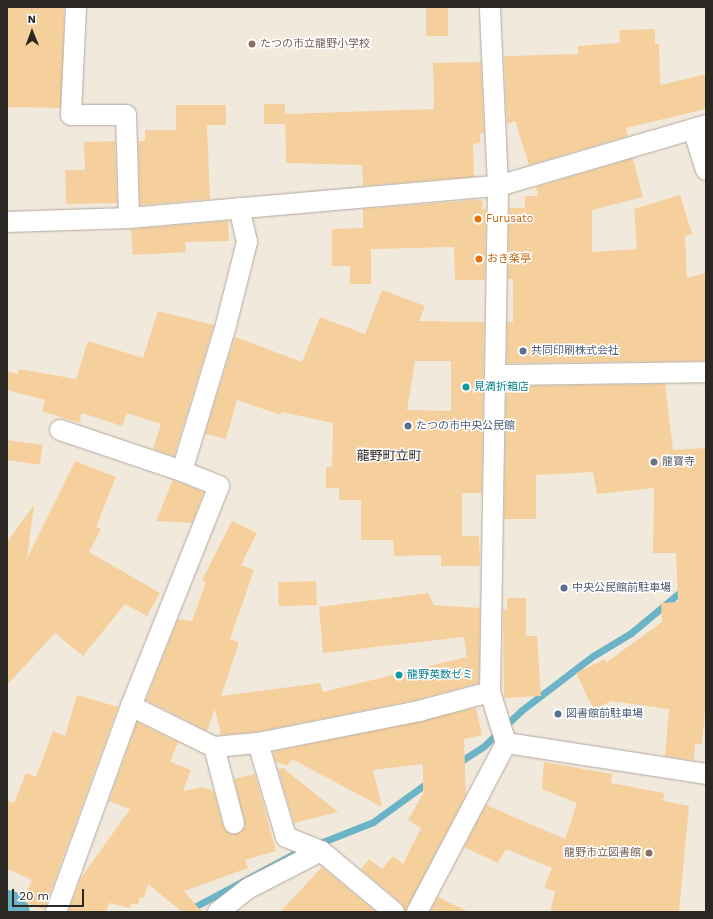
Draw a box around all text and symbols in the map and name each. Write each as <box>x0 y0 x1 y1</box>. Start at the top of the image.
north arrow <box>12 12 52 52</box>
text: N <box>28 13 36 26</box>
place label: たつの市立龍野小学校 <box>260 37 370 51</box>
marker: たつの市立龍野小学校 <box>247 39 257 49</box>
place label: Furusato <box>486 212 533 226</box>
marker: Furusato <box>473 214 483 224</box>
place label: おき楽亭 <box>487 252 531 266</box>
marker: おき楽亭 <box>474 254 484 264</box>
place label: 共同印刷株式会社 <box>531 344 619 358</box>
marker: 共同印刷株式会社 <box>518 346 528 356</box>
place label: 見満折箱店 <box>474 380 529 394</box>
marker: 見満折箱店 <box>461 382 471 392</box>
place label: たつの市中央公民館 <box>416 419 515 433</box>
marker: たつの市中央公民館 <box>403 421 413 431</box>
district label: 龍野町立町 <box>357 448 421 464</box>
place label: 龍寶寺 <box>662 455 695 469</box>
marker: 龍寶寺 <box>649 457 659 467</box>
place label: 中央公民館前駐車場 <box>572 581 671 595</box>
marker: 中央公民館前駐車場 <box>559 583 569 593</box>
place label: 龍野英数ゼミ <box>407 668 473 682</box>
marker: 龍野英数ゼミ <box>394 670 404 680</box>
place label: 図書館前駐車場 <box>566 707 643 721</box>
marker: 図書館前駐車場 <box>553 709 563 719</box>
place label: 龍野市立図書館 <box>564 846 641 860</box>
marker: 龍野市立図書館 <box>644 848 654 858</box>
scale bar <box>14 881 86 907</box>
text: 20 m <box>19 889 49 903</box>

